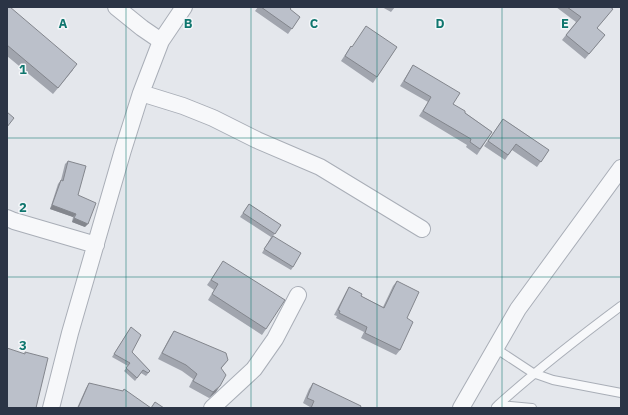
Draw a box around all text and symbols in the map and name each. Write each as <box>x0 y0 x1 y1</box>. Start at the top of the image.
text: A <box>59 15 68 32</box>
text: B <box>184 15 193 32</box>
text: C <box>310 15 319 32</box>
text: D <box>435 15 445 32</box>
text: E <box>561 15 569 32</box>
text: 1 <box>19 61 27 78</box>
text: 2 <box>19 199 27 216</box>
text: 3 <box>19 337 27 354</box>

